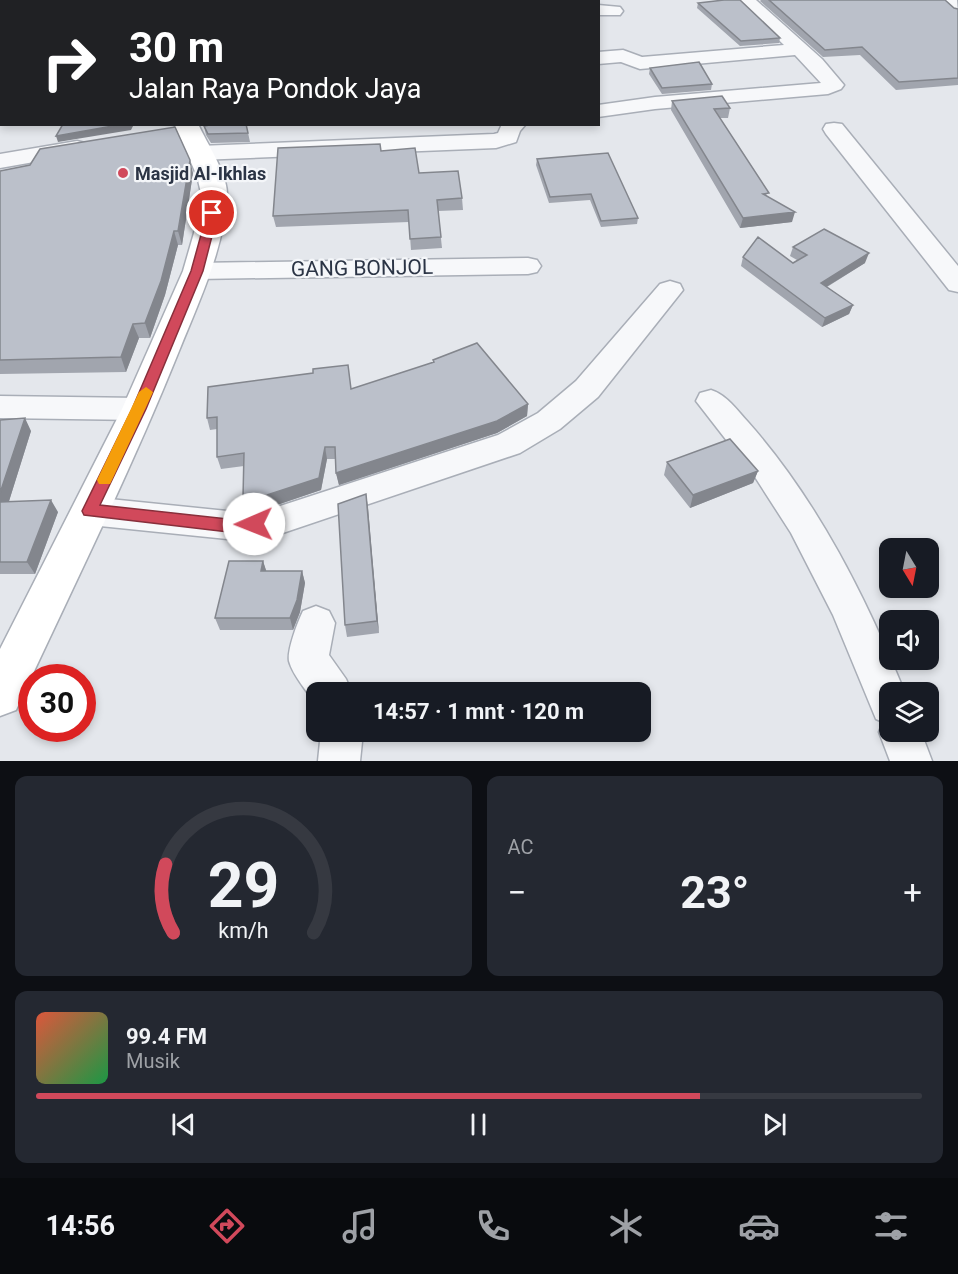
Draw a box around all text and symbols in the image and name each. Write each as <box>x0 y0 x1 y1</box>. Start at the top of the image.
text: 30 m <box>129 23 224 72</box>
icon: right <box>30 24 108 102</box>
text: Jalan Raya Pondok Jaya <box>129 73 421 105</box>
place label: Masjid Al-Ikhlas <box>135 163 266 184</box>
marker: Masjid Al-Ikhlas <box>116 166 130 180</box>
pin <box>186 187 237 238</box>
icon: arrive <box>195 196 228 229</box>
street label: GANG BONJOL <box>291 255 433 281</box>
position arrow <box>222 492 286 556</box>
north arrow <box>879 538 939 598</box>
map controls <box>879 538 939 742</box>
button: sound <box>879 610 939 670</box>
speed limit sign: 30 <box>18 664 96 742</box>
button: layers <box>879 682 939 742</box>
text: 14:57 · 1 mnt · 120 m <box>373 699 584 724</box>
text: AC <box>508 835 533 859</box>
text: 29 <box>207 849 279 922</box>
text: 23° <box>680 866 749 919</box>
text: − <box>508 873 526 912</box>
text: + <box>903 873 922 912</box>
text: km/h <box>218 918 268 943</box>
text: 99.4 FM <box>126 1024 207 1049</box>
text: Musik <box>126 1049 180 1073</box>
icon: previous <box>167 1108 200 1141</box>
icon: pause <box>462 1108 495 1141</box>
icon: next <box>758 1108 791 1141</box>
icon: directions <box>206 1205 248 1247</box>
icon: music <box>339 1205 381 1247</box>
icon: phone <box>472 1205 514 1247</box>
icon: climate <box>605 1205 647 1247</box>
icon: car <box>738 1205 780 1247</box>
icon: filters <box>870 1205 912 1247</box>
text: 14:56 <box>45 1210 115 1242</box>

